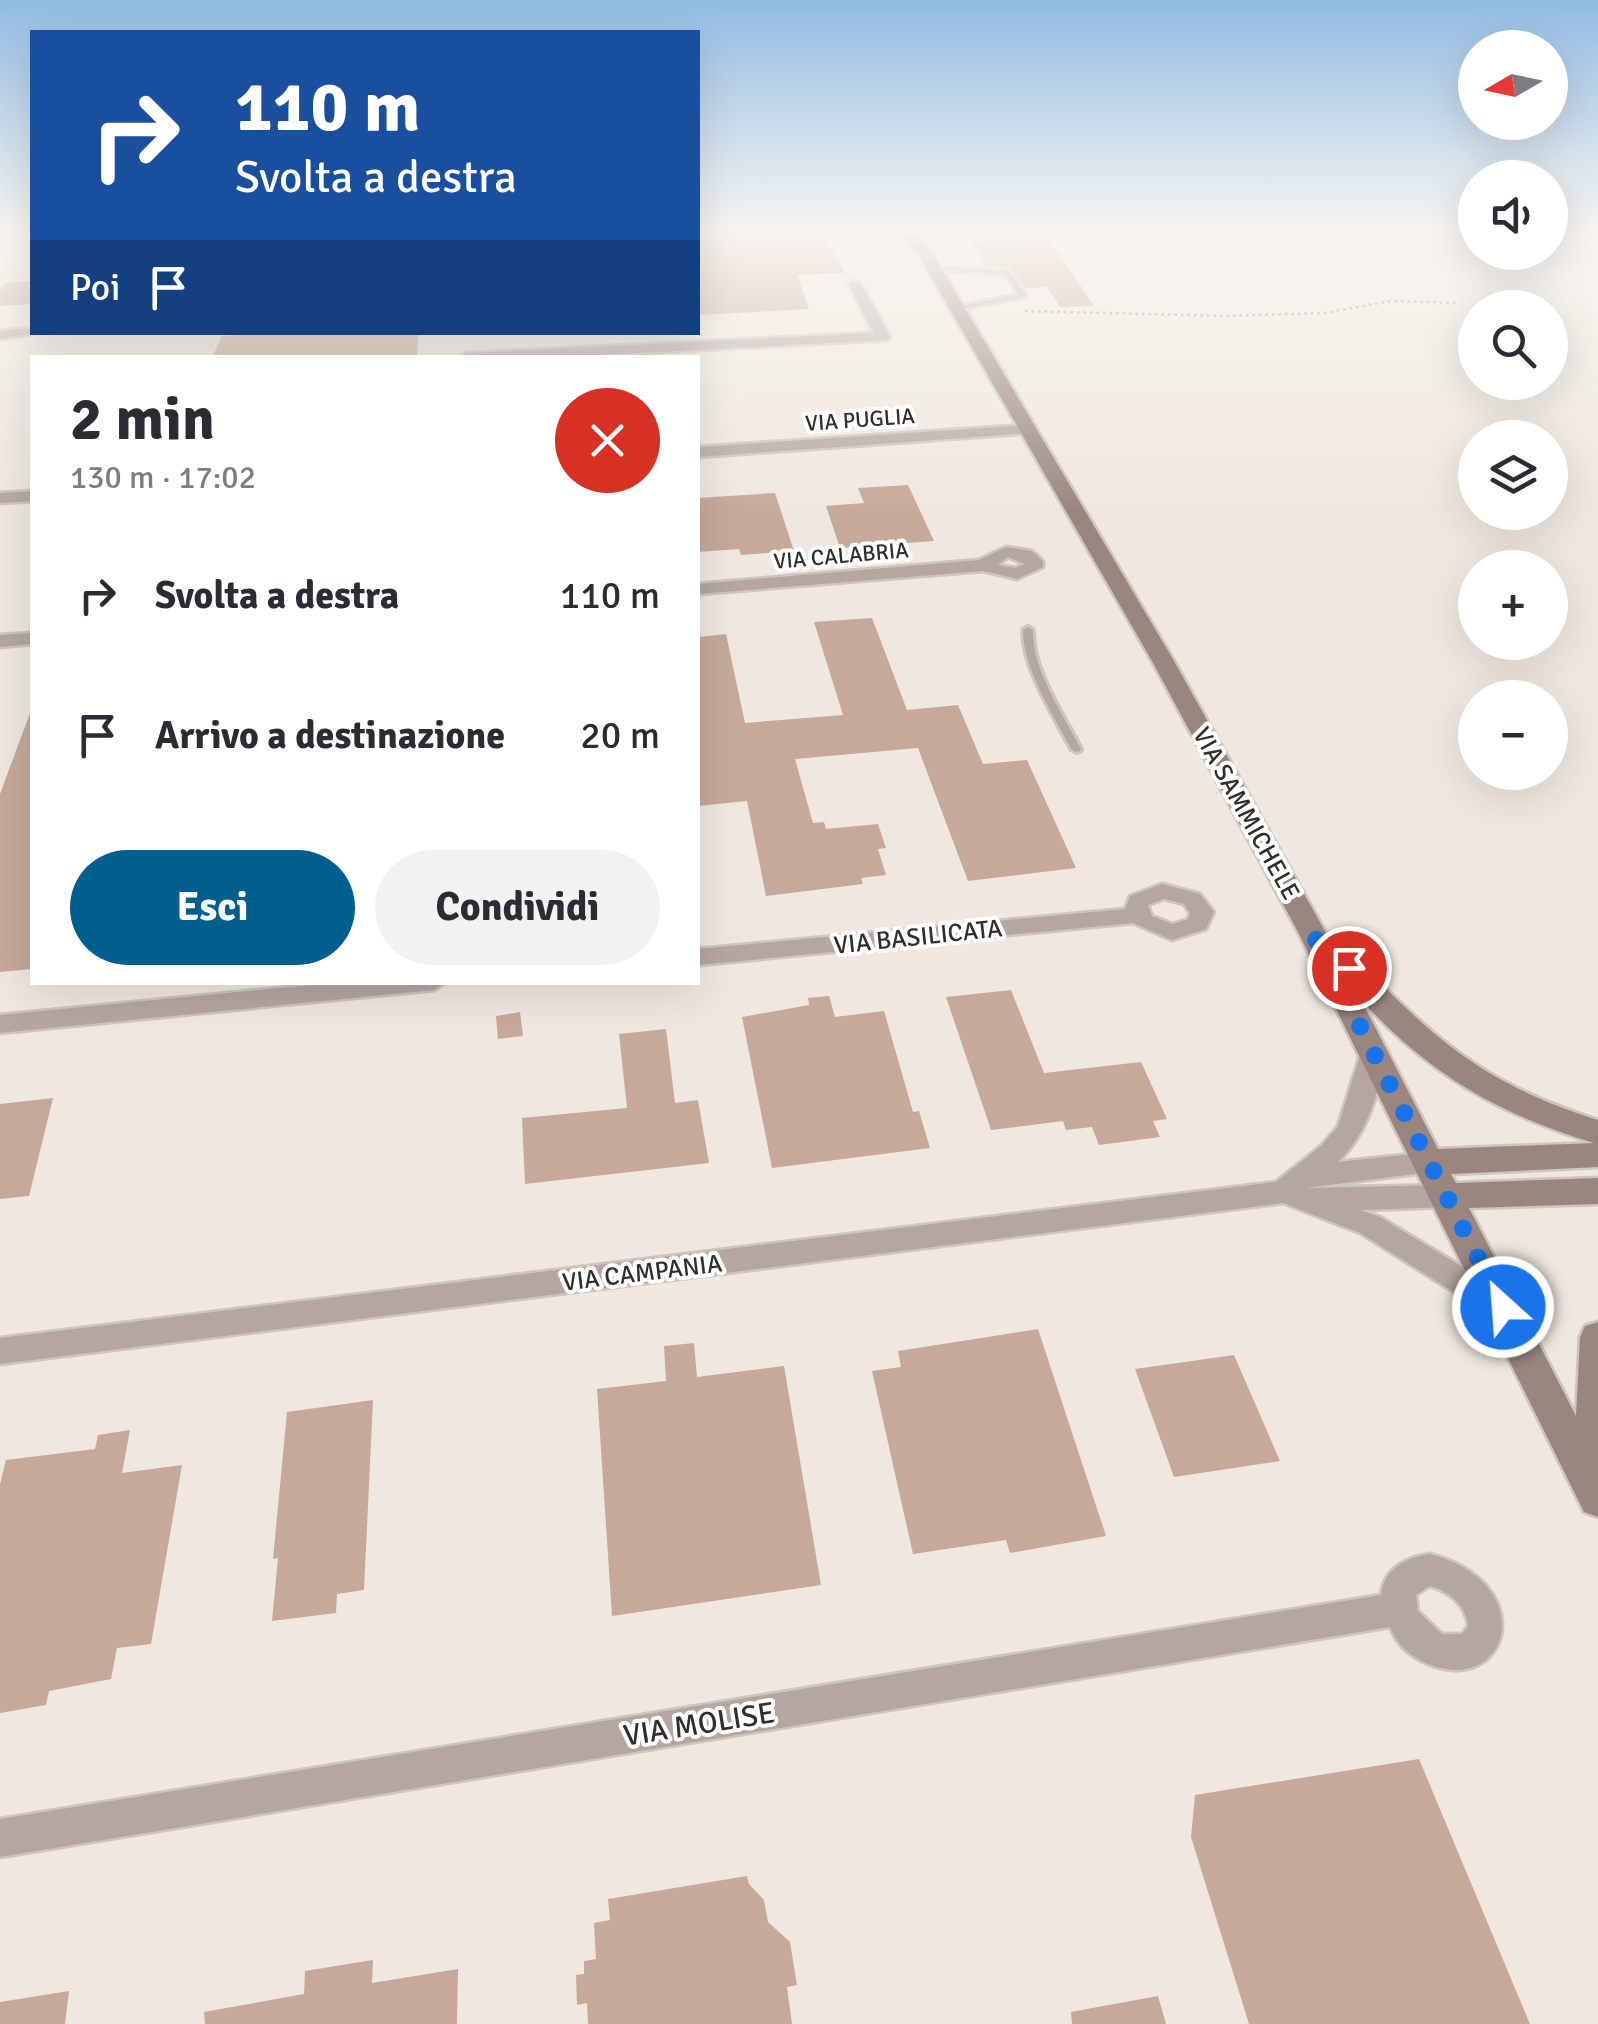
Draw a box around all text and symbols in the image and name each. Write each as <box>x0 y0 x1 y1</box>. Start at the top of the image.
north arrow <box>1458 30 1568 140</box>
map controls <box>1458 30 1568 790</box>
text: 110 m <box>235 64 420 150</box>
icon: right <box>70 70 200 200</box>
text: Svolta a destra <box>235 150 517 205</box>
button: sound <box>1458 160 1568 270</box>
icon: arrive <box>141 260 196 315</box>
text: Poi <box>70 264 121 311</box>
button: search <box>1458 290 1568 400</box>
text: 2 min <box>70 383 215 457</box>
button: close <box>555 388 660 493</box>
street label: VIA PUGLIA <box>804 402 916 437</box>
button: layers <box>1458 420 1568 530</box>
text: 130 m · 17:02 <box>70 458 256 497</box>
street label: VIA CALABRIA <box>772 536 910 575</box>
button: + <box>1458 550 1568 660</box>
icon: right <box>70 568 125 623</box>
text: Svolta a destra <box>155 572 399 619</box>
text: 110 m <box>560 572 660 619</box>
button: − <box>1458 680 1568 790</box>
icon: arrive <box>70 708 125 763</box>
text: Arrivo a destinazione <box>155 712 505 759</box>
text: 20 m <box>580 712 660 759</box>
street label: VIA SAMMICHELE <box>1186 722 1307 905</box>
button: Esci <box>70 850 355 965</box>
button: Condividi <box>375 850 660 965</box>
street label: VIA BASILICATA <box>832 912 1004 961</box>
pin <box>1307 926 1392 1011</box>
icon: arrive <box>1322 941 1377 996</box>
street label: VIA CAMPANIA <box>560 1247 724 1298</box>
position arrow <box>1451 1255 1555 1359</box>
street label: VIA MOLISE <box>621 1694 777 1755</box>

